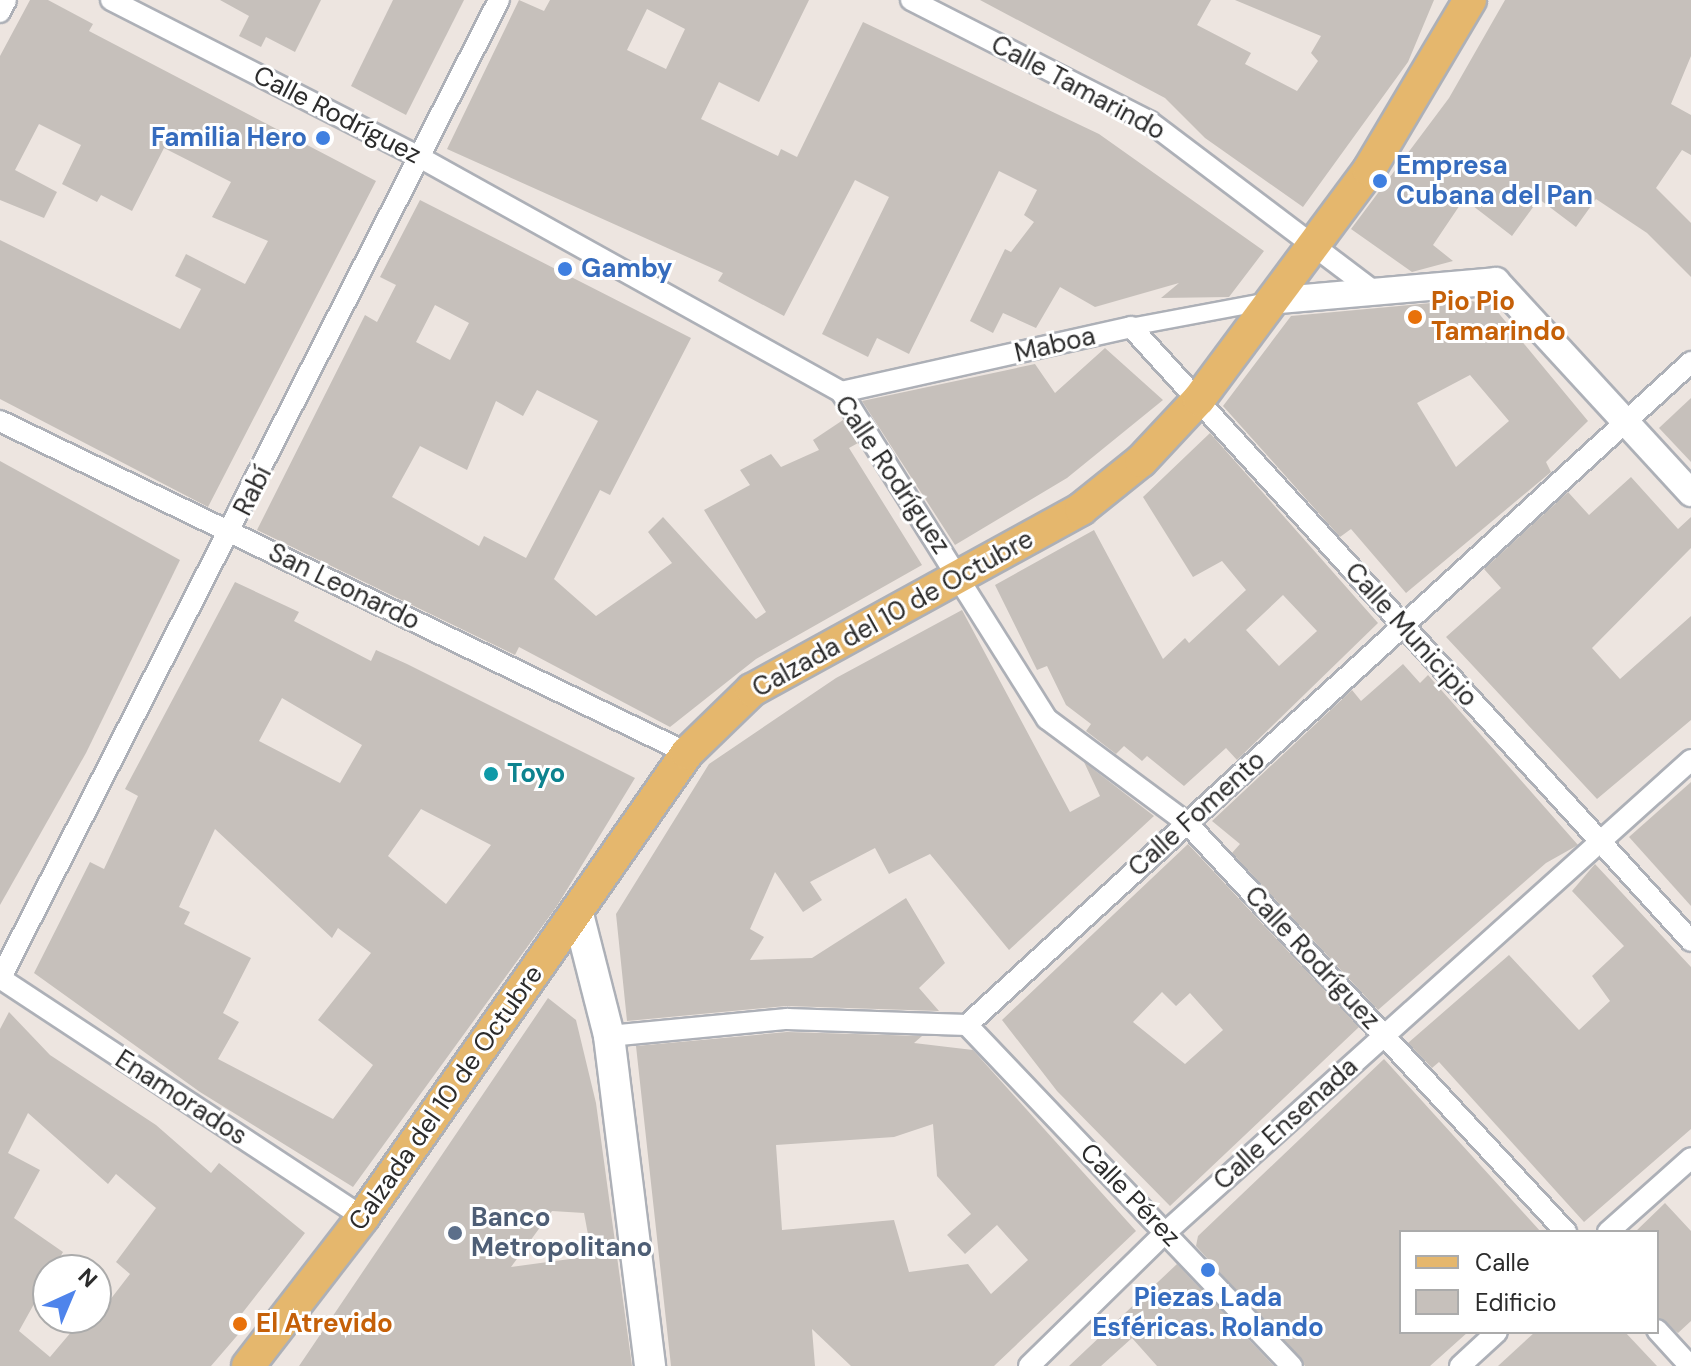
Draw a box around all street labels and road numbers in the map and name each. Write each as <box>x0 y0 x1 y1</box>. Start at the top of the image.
street label: Calle Tamarindo <box>986 29 1170 147</box>
street label: Calle Rodríguez <box>248 59 426 171</box>
street label: Maboa <box>1012 321 1098 369</box>
street label: Calle Rodríguez <box>828 390 956 560</box>
street label: Rabí <box>227 461 279 521</box>
street label: Calzada del 10 de Octubre <box>747 524 1039 704</box>
street label: San Leonardo <box>263 537 425 637</box>
street label: Calle Municipio <box>1338 557 1484 713</box>
street label: Calle Fomento <box>1122 745 1272 883</box>
street label: Calle Rodríguez <box>1238 880 1386 1036</box>
street label: Calzada del 10 de Octubre <box>342 959 550 1237</box>
street label: Enamorados <box>109 1044 253 1152</box>
street label: Calle Ensenada <box>1208 1051 1364 1197</box>
street label: Calle Pérez <box>1073 1137 1187 1253</box>

